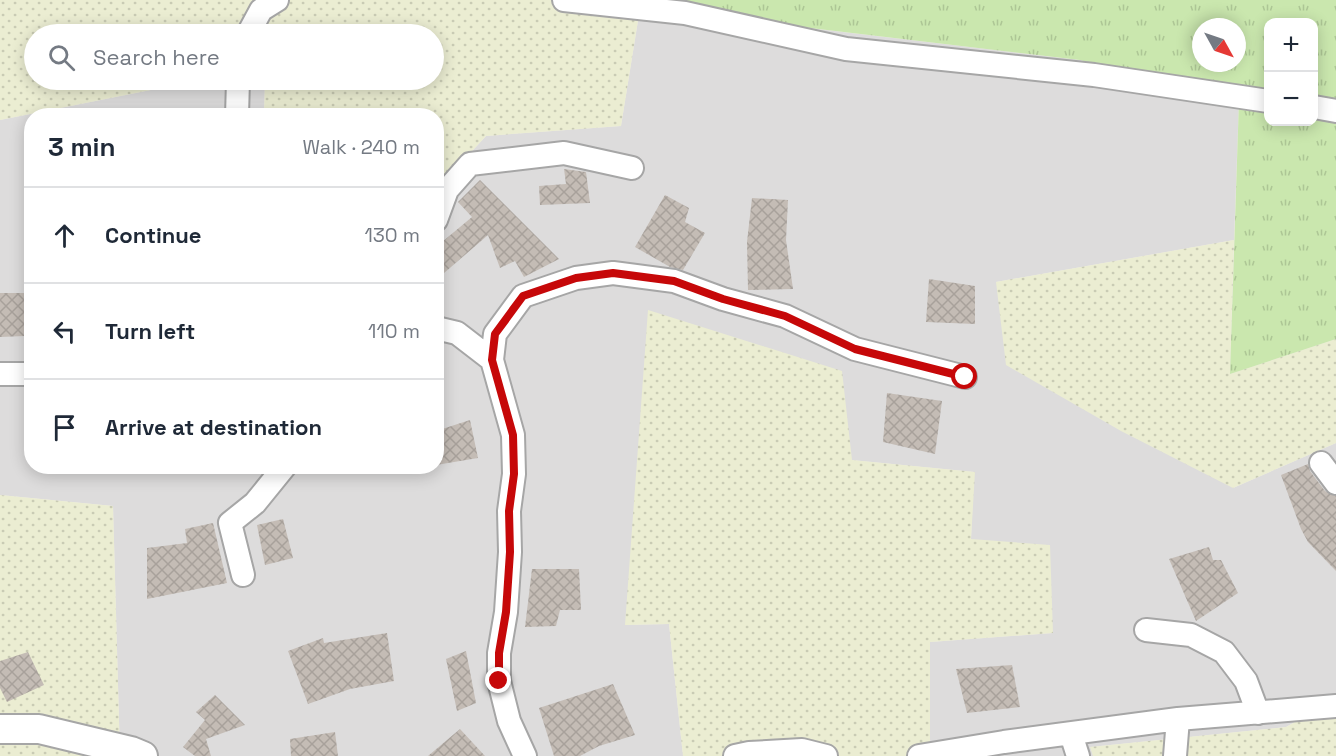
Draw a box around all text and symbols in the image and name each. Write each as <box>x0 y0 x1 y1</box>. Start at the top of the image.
north arrow <box>1192 18 1246 72</box>
map controls <box>1264 18 1318 126</box>
button: + <box>1264 18 1318 72</box>
search box <box>24 24 444 90</box>
icon: search <box>45 41 78 74</box>
text: Search here <box>93 43 220 71</box>
button: − <box>1264 72 1318 126</box>
text: 3 min <box>48 130 116 164</box>
text: Walk · 240 m <box>302 134 420 160</box>
icon: ahead <box>48 219 81 252</box>
text: Continue <box>105 221 201 249</box>
text: 130 m <box>364 222 420 248</box>
icon: left <box>48 315 81 348</box>
text: Turn left <box>105 317 195 345</box>
text: 110 m <box>368 318 420 344</box>
route start <box>951 363 977 389</box>
icon: arrive <box>48 411 81 444</box>
text: Arrive at destination <box>105 413 322 441</box>
route end <box>485 667 511 693</box>

